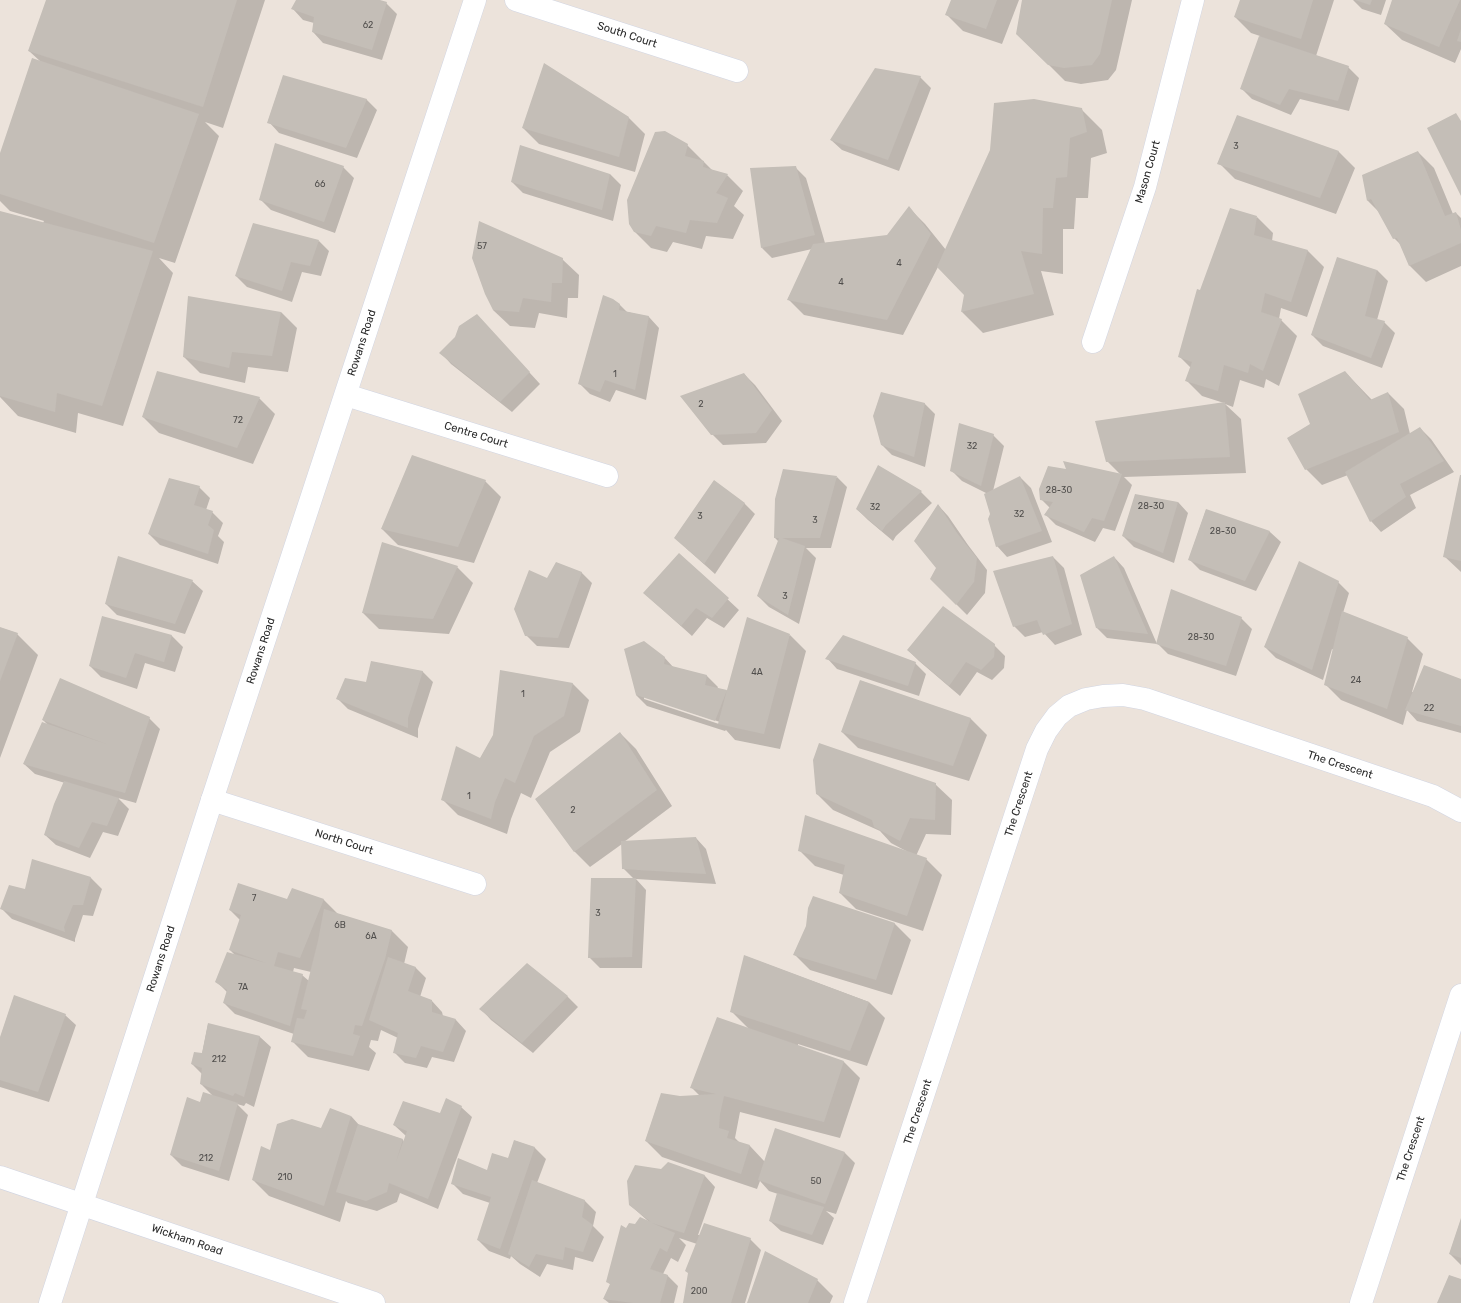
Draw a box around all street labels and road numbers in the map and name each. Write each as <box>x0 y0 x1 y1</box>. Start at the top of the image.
street label: South Court <box>595 19 659 51</box>
street label: Mason Court <box>1133 139 1163 205</box>
street label: Rowans Road <box>345 308 379 378</box>
street label: Centre Court <box>442 419 510 451</box>
street label: Rowans Road <box>244 616 278 686</box>
street label: The Crescent <box>1306 748 1374 782</box>
street label: The Crescent <box>1002 770 1036 838</box>
street label: North Court <box>313 826 375 858</box>
street label: Rowans Road <box>144 924 178 994</box>
street label: The Crescent <box>901 1078 935 1146</box>
street label: The Crescent <box>1394 1115 1428 1183</box>
street label: Wickham Road <box>150 1222 224 1258</box>

